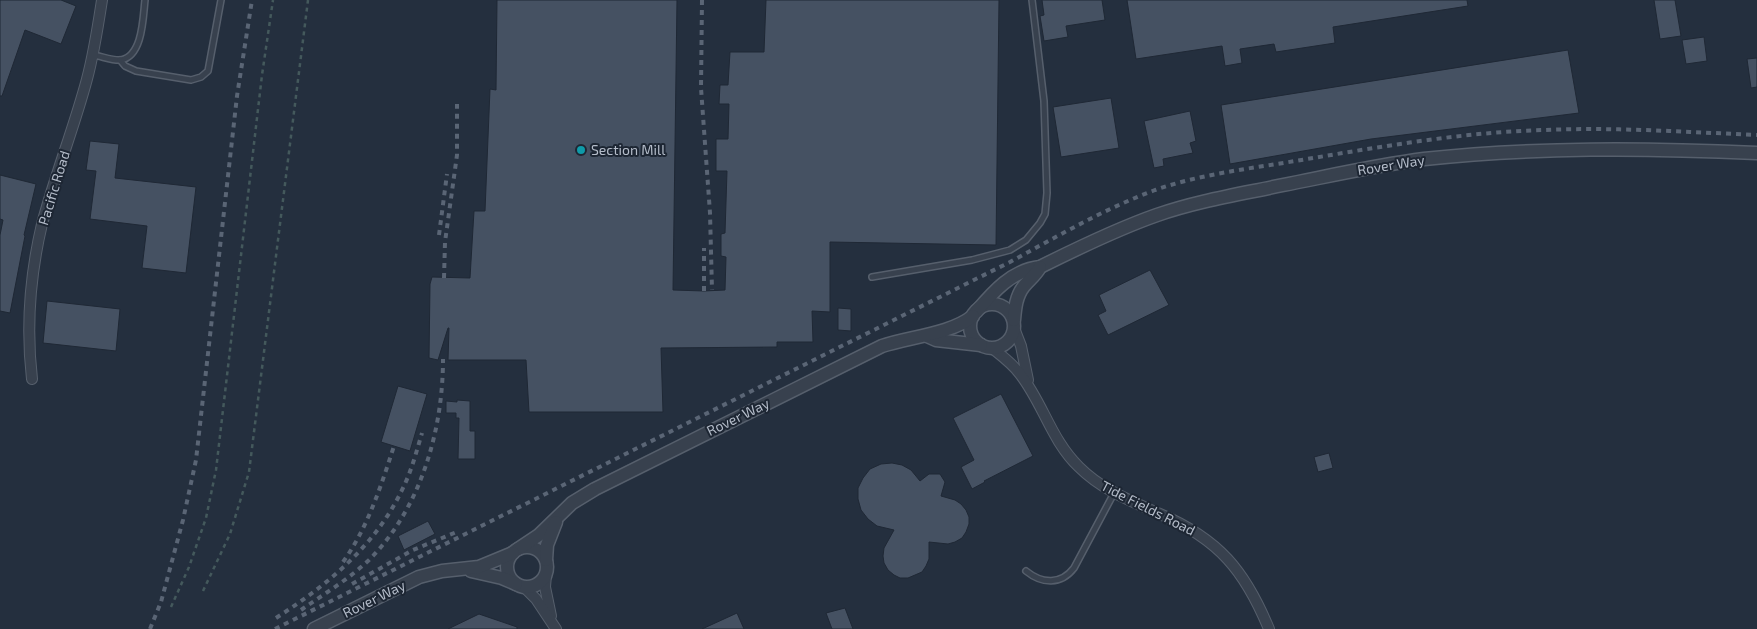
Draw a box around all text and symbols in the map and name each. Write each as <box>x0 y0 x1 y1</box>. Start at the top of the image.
place label: Section Mill <box>591 141 666 158</box>
marker: Section Mill <box>575 144 587 156</box>
street label: Pacific Road <box>34 149 73 227</box>
street label: Rover Way <box>1356 151 1426 178</box>
street label: Rover Way <box>704 394 772 439</box>
street label: Tide Fields Road <box>1098 476 1198 539</box>
street label: Rover Way <box>340 576 408 621</box>

